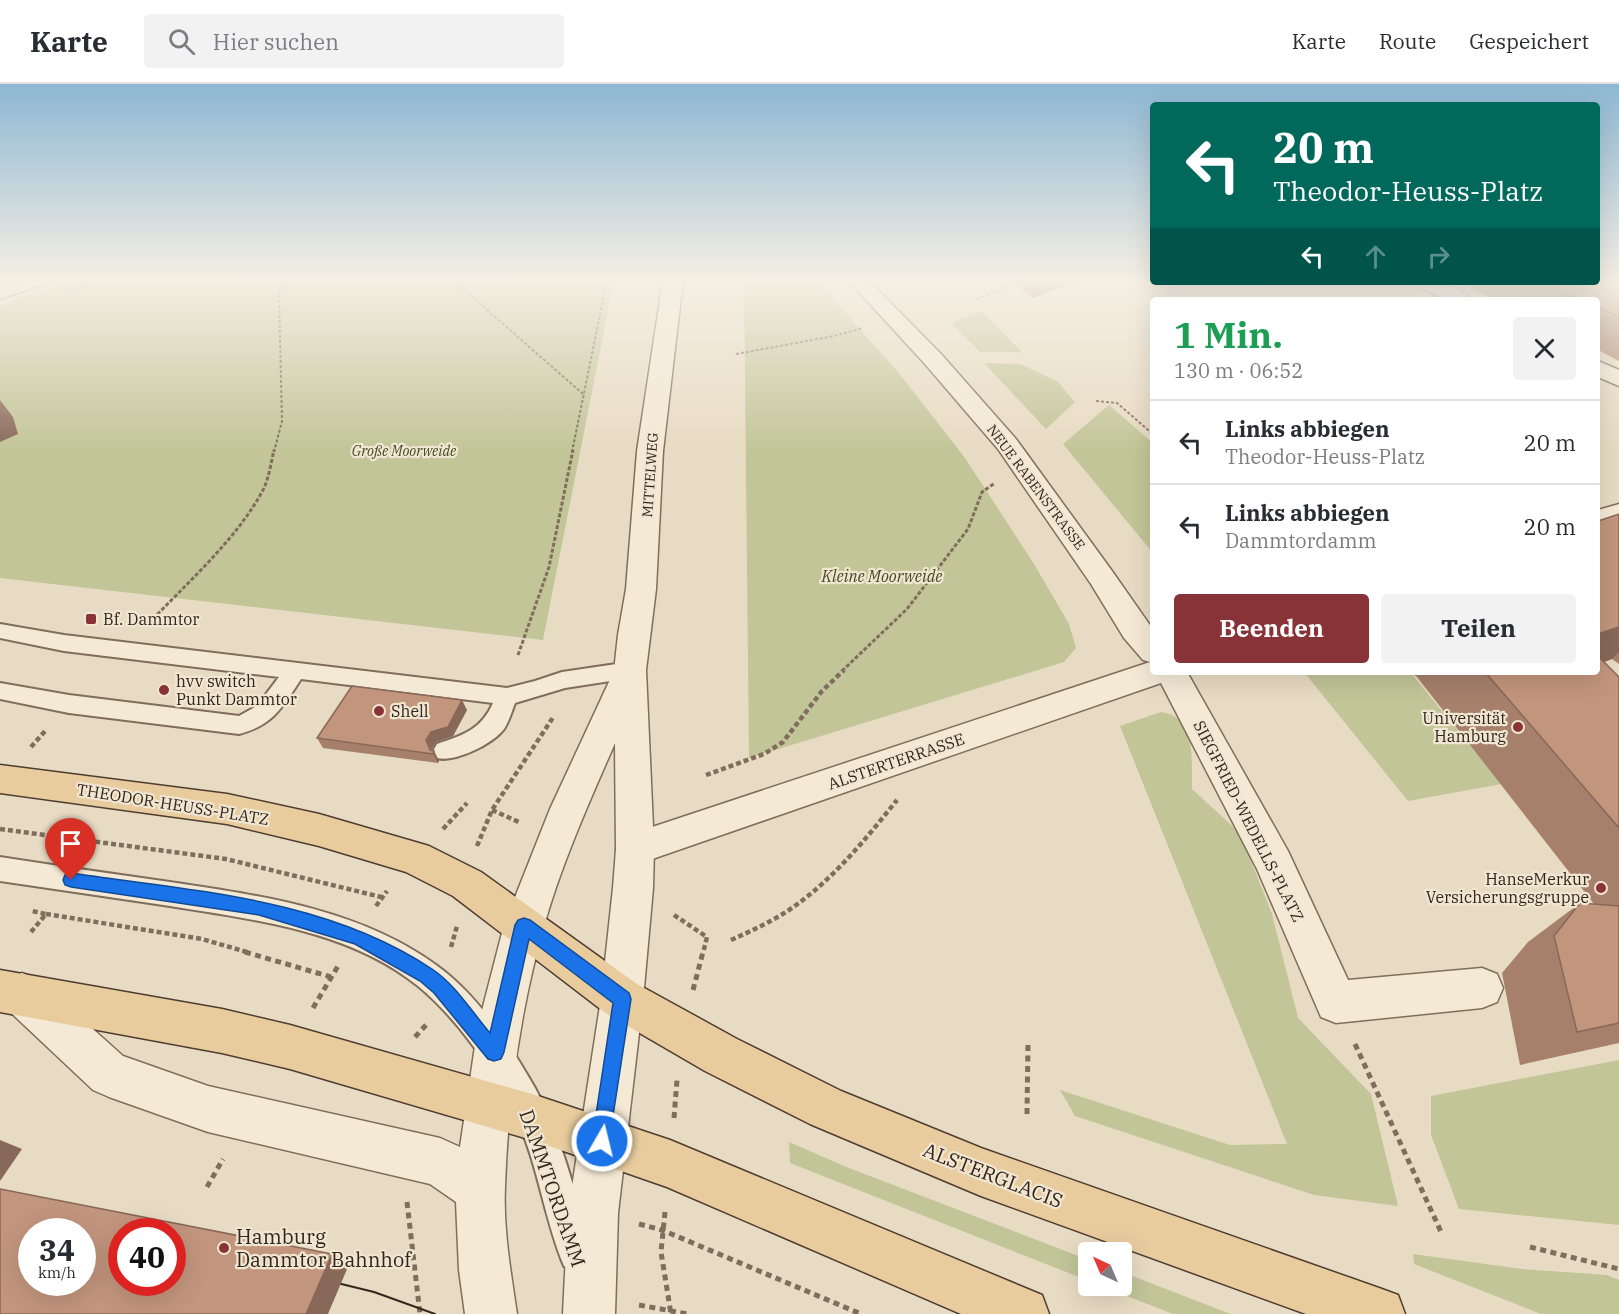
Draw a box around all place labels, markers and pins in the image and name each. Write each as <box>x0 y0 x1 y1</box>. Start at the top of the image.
place label: Bf. Dammtor <box>103 609 199 629</box>
marker: Bf. Dammtor <box>84 612 98 626</box>
place label: hvv switch Punkt Dammtor <box>176 671 297 709</box>
marker: hvv switch Punkt Dammtor <box>157 683 171 697</box>
place label: Shell <box>391 701 429 721</box>
marker: Shell <box>372 704 386 718</box>
place label: Universität Hamburg <box>1422 708 1506 746</box>
marker: Universität Hamburg <box>1511 720 1525 734</box>
pin <box>45 818 96 880</box>
place label: HanseMerkur Versicherungsgruppe <box>1426 869 1589 907</box>
marker: HanseMerkur Versicherungsgruppe <box>1594 881 1608 895</box>
place label: Hamburg Dammtor Bahnhof <box>236 1223 412 1273</box>
marker: Hamburg Dammtor Bahnhof <box>217 1241 231 1255</box>

